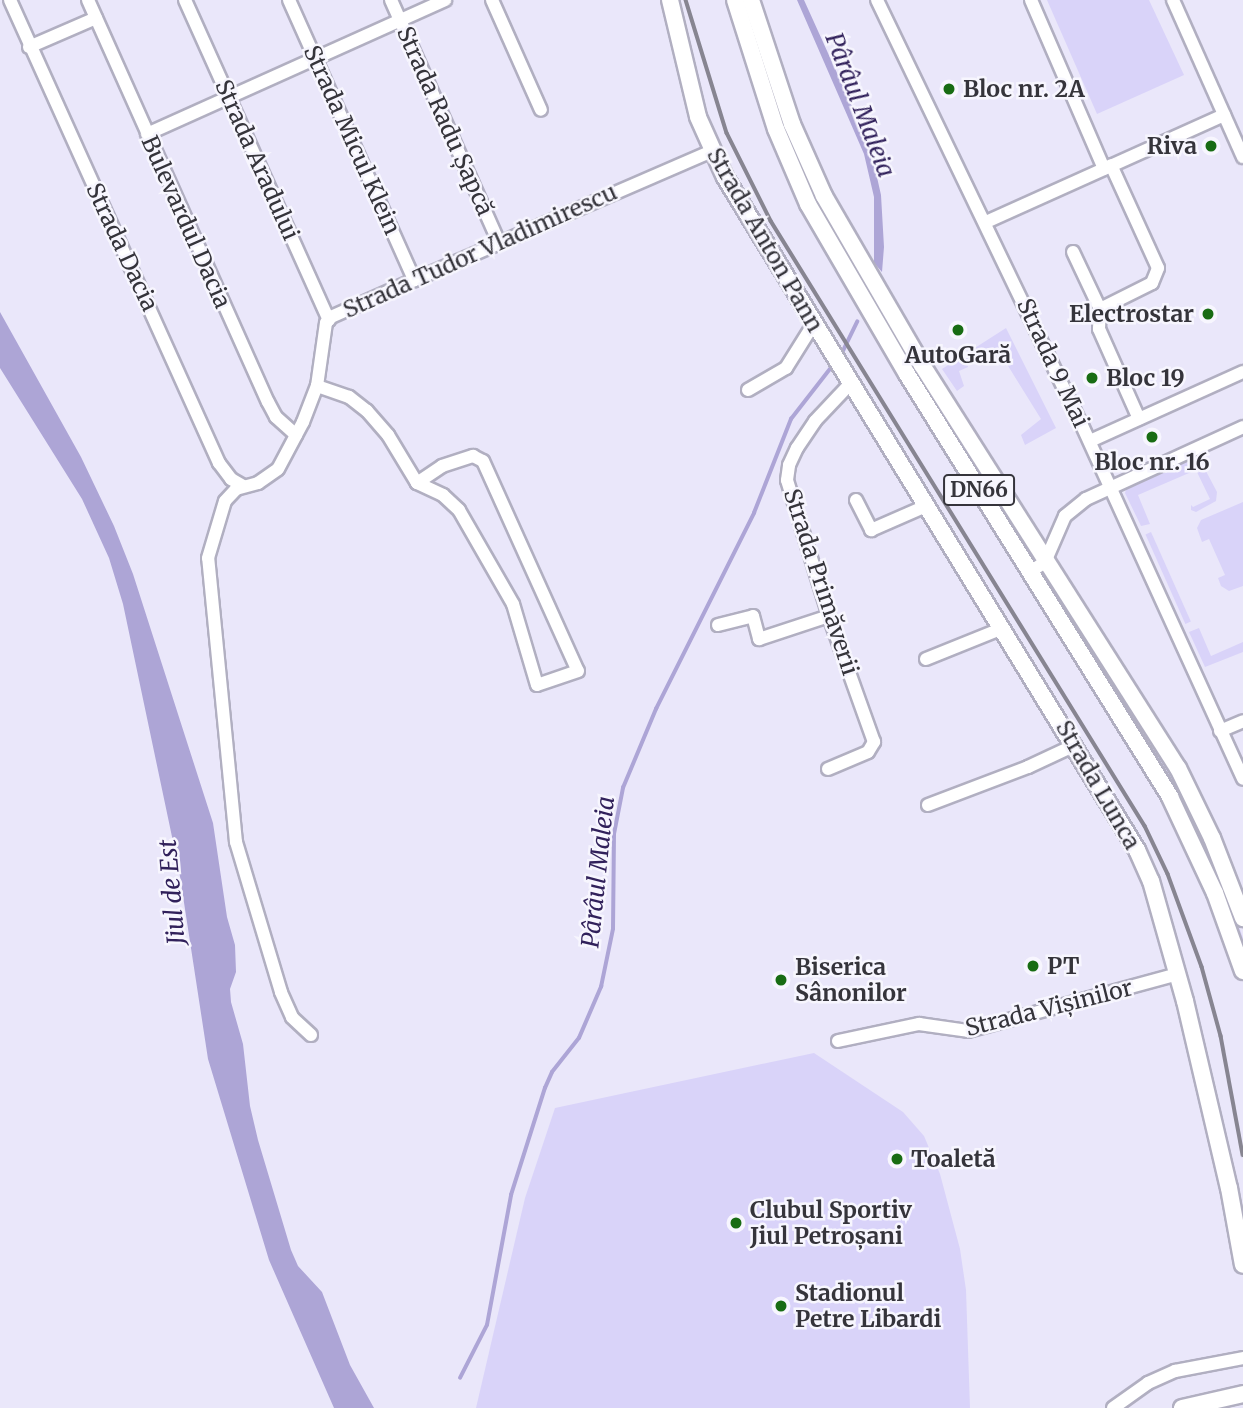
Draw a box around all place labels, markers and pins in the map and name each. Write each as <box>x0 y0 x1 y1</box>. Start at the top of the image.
place label: Bloc nr. 2A <box>963 75 1085 103</box>
marker: Bloc nr. 2A <box>941 81 957 97</box>
place label: Riva <box>1147 132 1197 160</box>
marker: Riva <box>1203 138 1219 154</box>
place label: Electrostar <box>1069 300 1194 328</box>
marker: Electrostar <box>1200 306 1216 322</box>
marker: AutoGară <box>950 322 966 338</box>
place label: AutoGară <box>905 341 1011 369</box>
place label: Bloc 19 <box>1106 364 1185 392</box>
marker: Bloc 19 <box>1084 370 1100 386</box>
marker: Bloc nr. 16 <box>1144 429 1160 445</box>
place label: Bloc nr. 16 <box>1094 448 1210 476</box>
place label: PT <box>1047 952 1079 980</box>
place label: Biserica Sânonilor <box>795 953 907 1007</box>
marker: PT <box>1025 958 1041 974</box>
marker: Biserica Sânonilor <box>773 972 789 988</box>
place label: Toaletă <box>911 1145 996 1173</box>
marker: Toaletă <box>889 1151 905 1167</box>
place label: Clubul Sportiv Jiul Petroșani <box>750 1196 912 1250</box>
marker: Clubul Sportiv Jiul Petroșani <box>728 1215 744 1231</box>
place label: Stadionul Petre Libardi <box>795 1279 941 1333</box>
marker: Stadionul Petre Libardi <box>773 1298 789 1314</box>

